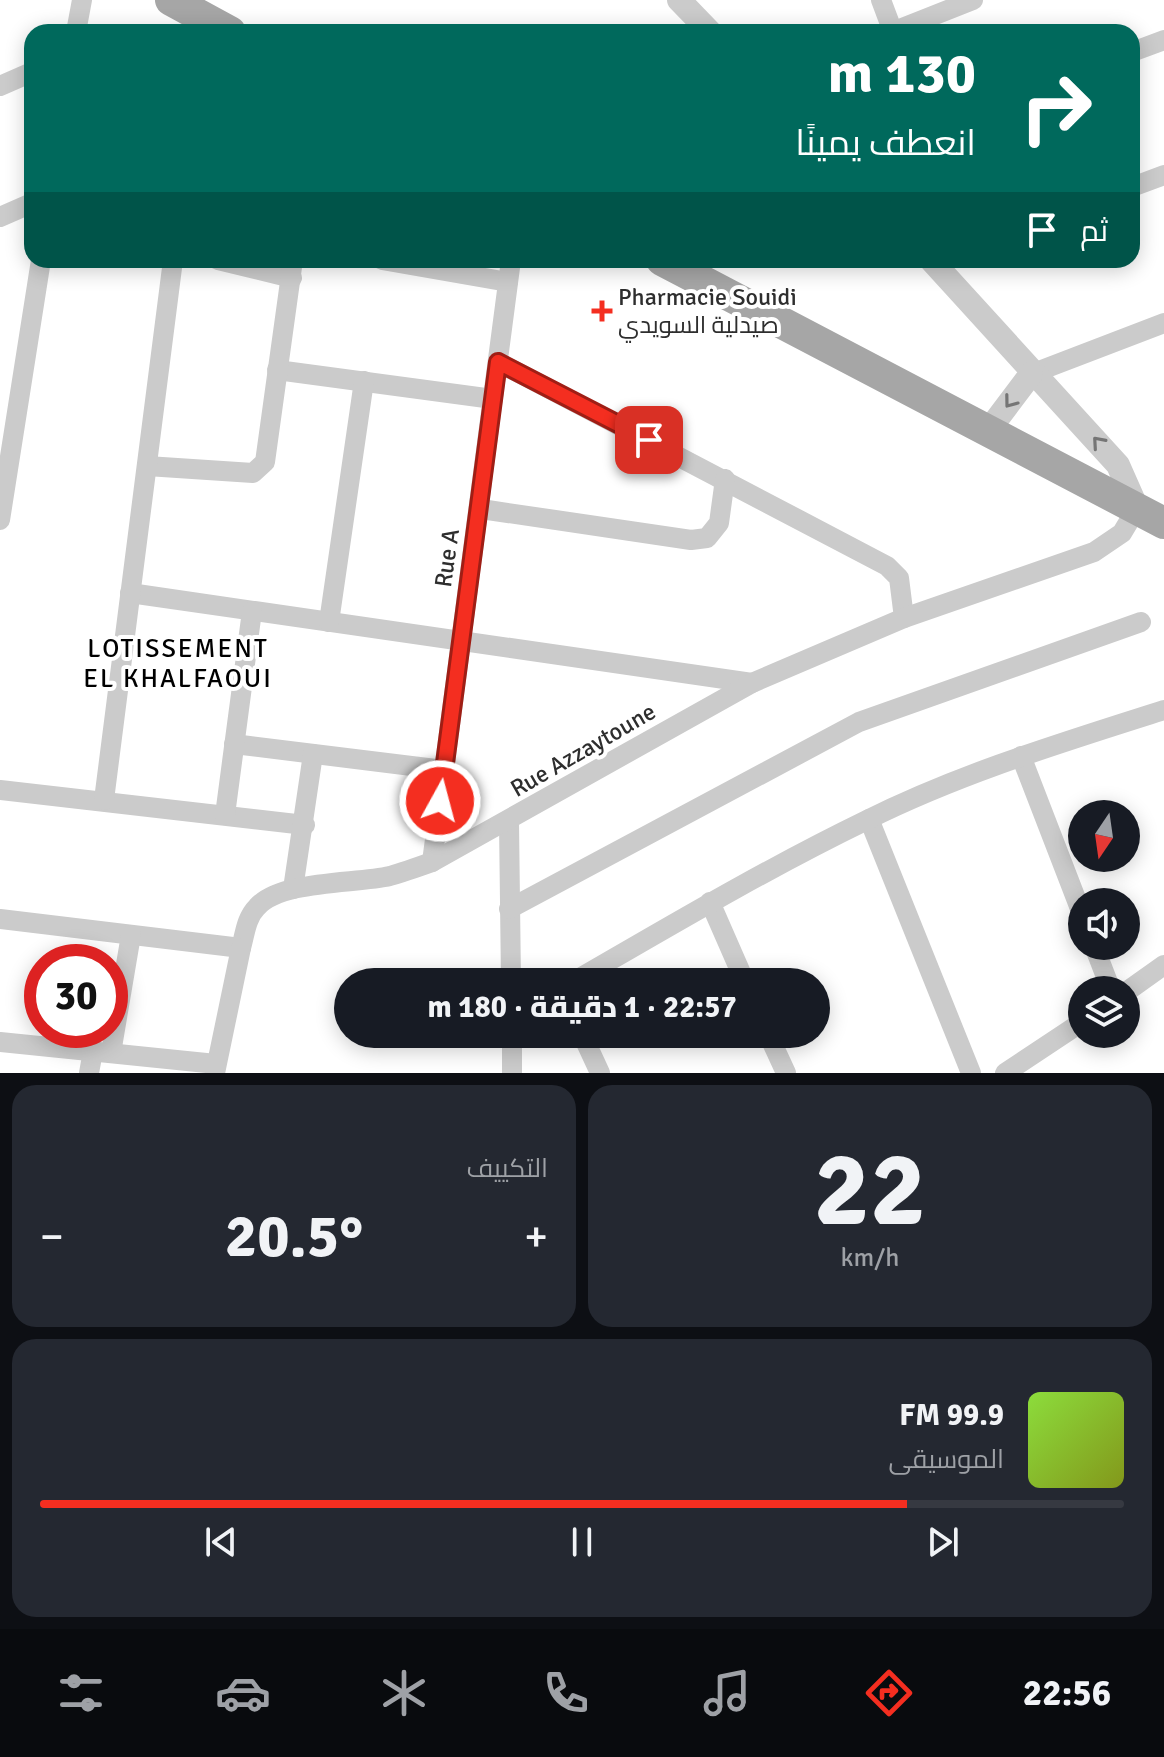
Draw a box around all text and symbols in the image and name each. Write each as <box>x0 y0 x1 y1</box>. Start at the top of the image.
text: 130 m <box>828 39 976 108</box>
icon: right <box>1004 56 1108 160</box>
text: انعطف يمينًا <box>795 121 976 166</box>
icon: arrive <box>1020 208 1064 252</box>
text: ثم <box>1080 213 1108 250</box>
place label: Pharmacie Souidi صيدلية السويدي <box>618 282 797 343</box>
marker: Pharmacie Souidi صيدلية السويدي <box>593 302 611 320</box>
one-way arrow <box>1005 393 1019 408</box>
pin <box>615 406 683 474</box>
icon: arrive <box>627 418 671 462</box>
one-way arrow <box>1093 437 1108 452</box>
street label: Rue A <box>428 526 466 589</box>
district label: LOTISSEMENT EL KHALFAOUI <box>83 633 273 695</box>
street label: Rue Azzaytoune <box>505 696 661 804</box>
position arrow <box>398 759 482 843</box>
north arrow <box>1068 800 1140 872</box>
map controls <box>1068 800 1140 1048</box>
button: sound <box>1068 888 1140 960</box>
speed limit sign: 30 <box>24 944 128 1048</box>
button: layers <box>1068 976 1140 1048</box>
text: 22:57 · 1 دقيقة · 180 m <box>427 989 737 1026</box>
text: 22 <box>814 1126 926 1254</box>
text: التكييف <box>466 1153 548 1185</box>
text: 20.5° <box>225 1200 363 1274</box>
text: − <box>40 1210 64 1264</box>
text: + <box>524 1210 548 1264</box>
text: km/h <box>841 1242 899 1274</box>
text: 99.9 FM <box>899 1397 1004 1434</box>
text: الموسيقى <box>889 1444 1004 1476</box>
icon: previous <box>199 1520 243 1564</box>
icon: pause <box>560 1520 604 1564</box>
icon: next <box>921 1520 965 1564</box>
icon: filters <box>53 1665 109 1721</box>
icon: car <box>215 1665 271 1721</box>
icon: climate <box>376 1665 432 1721</box>
icon: phone <box>538 1665 594 1721</box>
icon: music <box>699 1665 755 1721</box>
icon: directions <box>861 1665 917 1721</box>
text: 22:56 <box>1023 1671 1111 1716</box>

